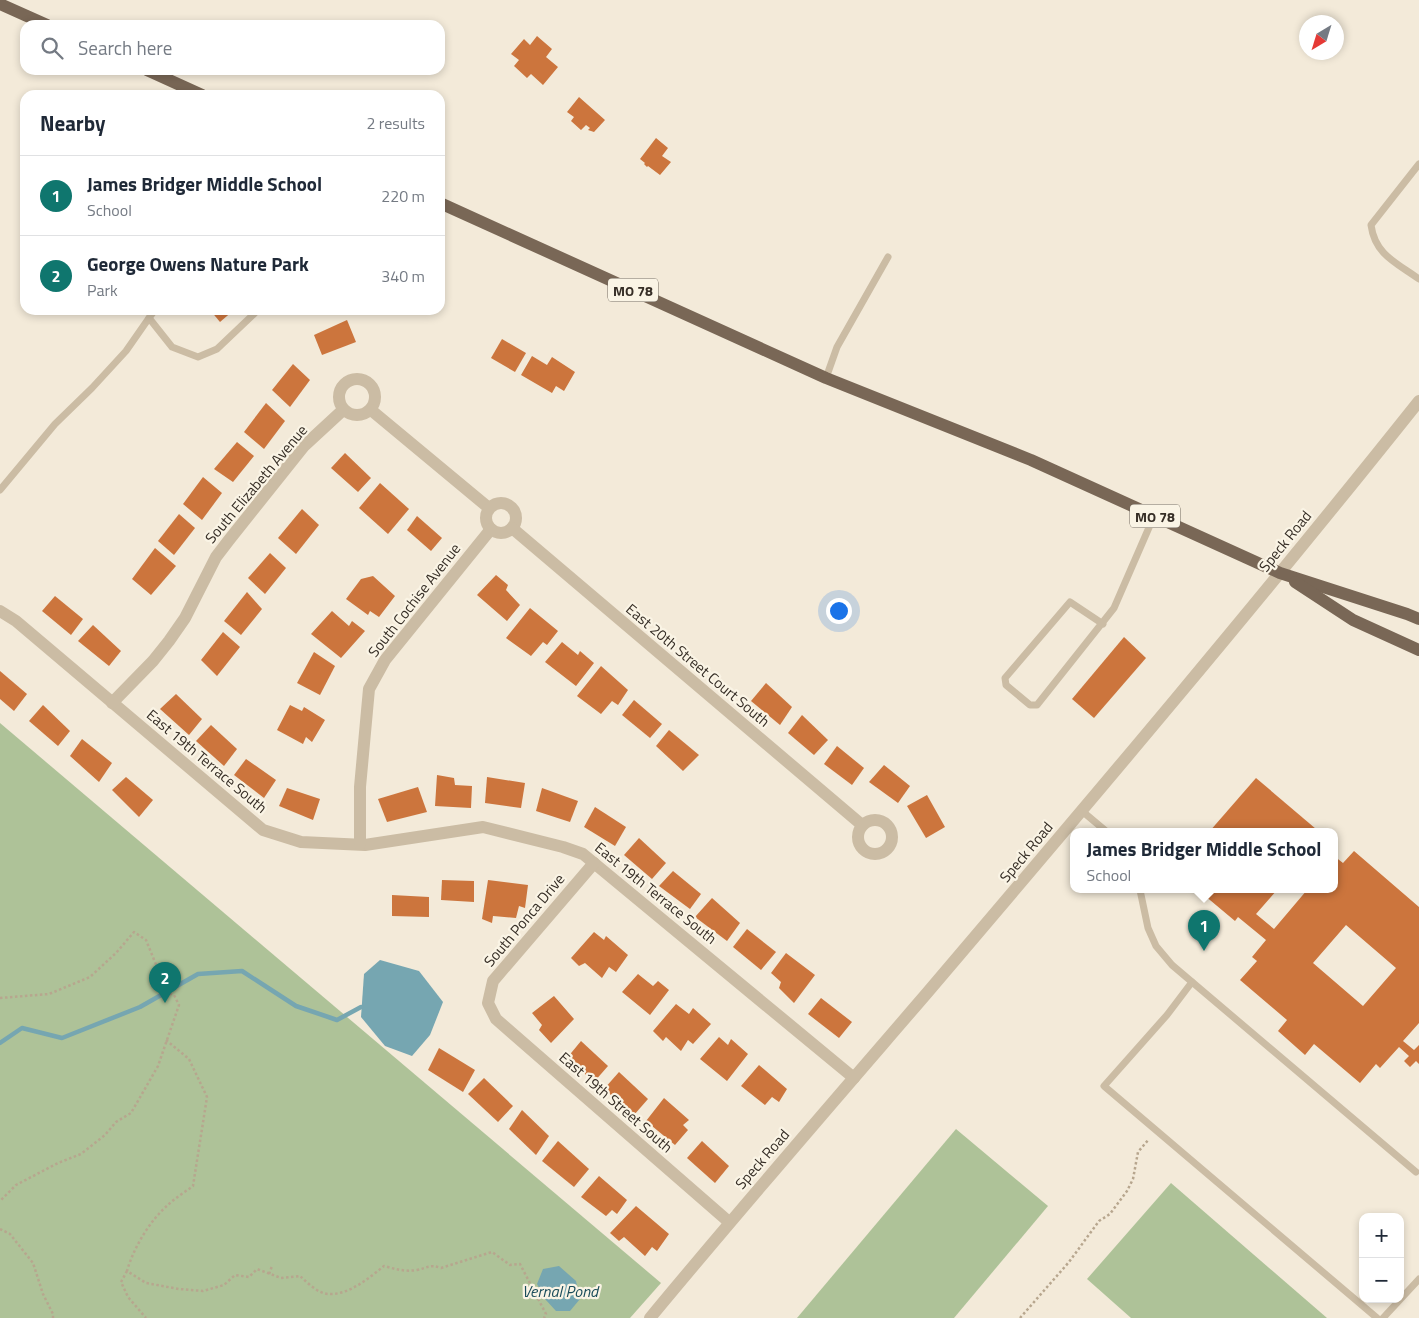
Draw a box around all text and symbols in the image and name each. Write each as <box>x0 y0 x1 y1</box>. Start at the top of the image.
north arrow <box>1299 15 1344 60</box>
search box <box>20 20 445 75</box>
text: Search here <box>78 33 172 62</box>
icon: search <box>38 34 66 62</box>
text: Nearby <box>40 107 105 139</box>
text: 2 results <box>366 111 425 135</box>
text: James Bridger Middle School <box>87 169 322 198</box>
text: 1 <box>52 184 60 208</box>
text: 220 m <box>381 184 425 208</box>
text: School <box>87 198 132 222</box>
text: George Owens Nature Park <box>87 249 309 278</box>
text: 2 <box>52 264 60 288</box>
text: 340 m <box>381 264 425 288</box>
text: Park <box>87 278 118 302</box>
road number: MO 78 <box>608 278 658 302</box>
street label: South Elizabeth Avenue <box>199 420 313 548</box>
road number: MO 78 <box>1130 504 1180 528</box>
street label: Speck Road <box>1253 505 1317 577</box>
street label: South Cochise Avenue <box>362 538 466 662</box>
street label: East 20th Street Court South <box>621 598 775 732</box>
your location <box>826 598 852 624</box>
street label: East 19th Terrace South <box>142 704 272 818</box>
street label: Speck Road <box>994 817 1058 887</box>
popup <box>1070 828 1338 893</box>
text: James Bridger Middle School <box>1086 834 1322 863</box>
street label: East 19th Terrace South <box>590 836 722 950</box>
text: School <box>1086 863 1131 887</box>
street label: South Ponca Drive <box>478 868 570 972</box>
pin: 1 <box>1188 910 1220 951</box>
pin: 2 <box>149 962 181 1003</box>
street label: East 19th Street South <box>554 1046 678 1158</box>
street label: Speck Road <box>729 1124 795 1194</box>
map controls <box>1359 1213 1404 1303</box>
button: + <box>1359 1213 1404 1258</box>
button: − <box>1359 1258 1404 1303</box>
water label: Vernal Pond <box>522 1279 600 1303</box>

